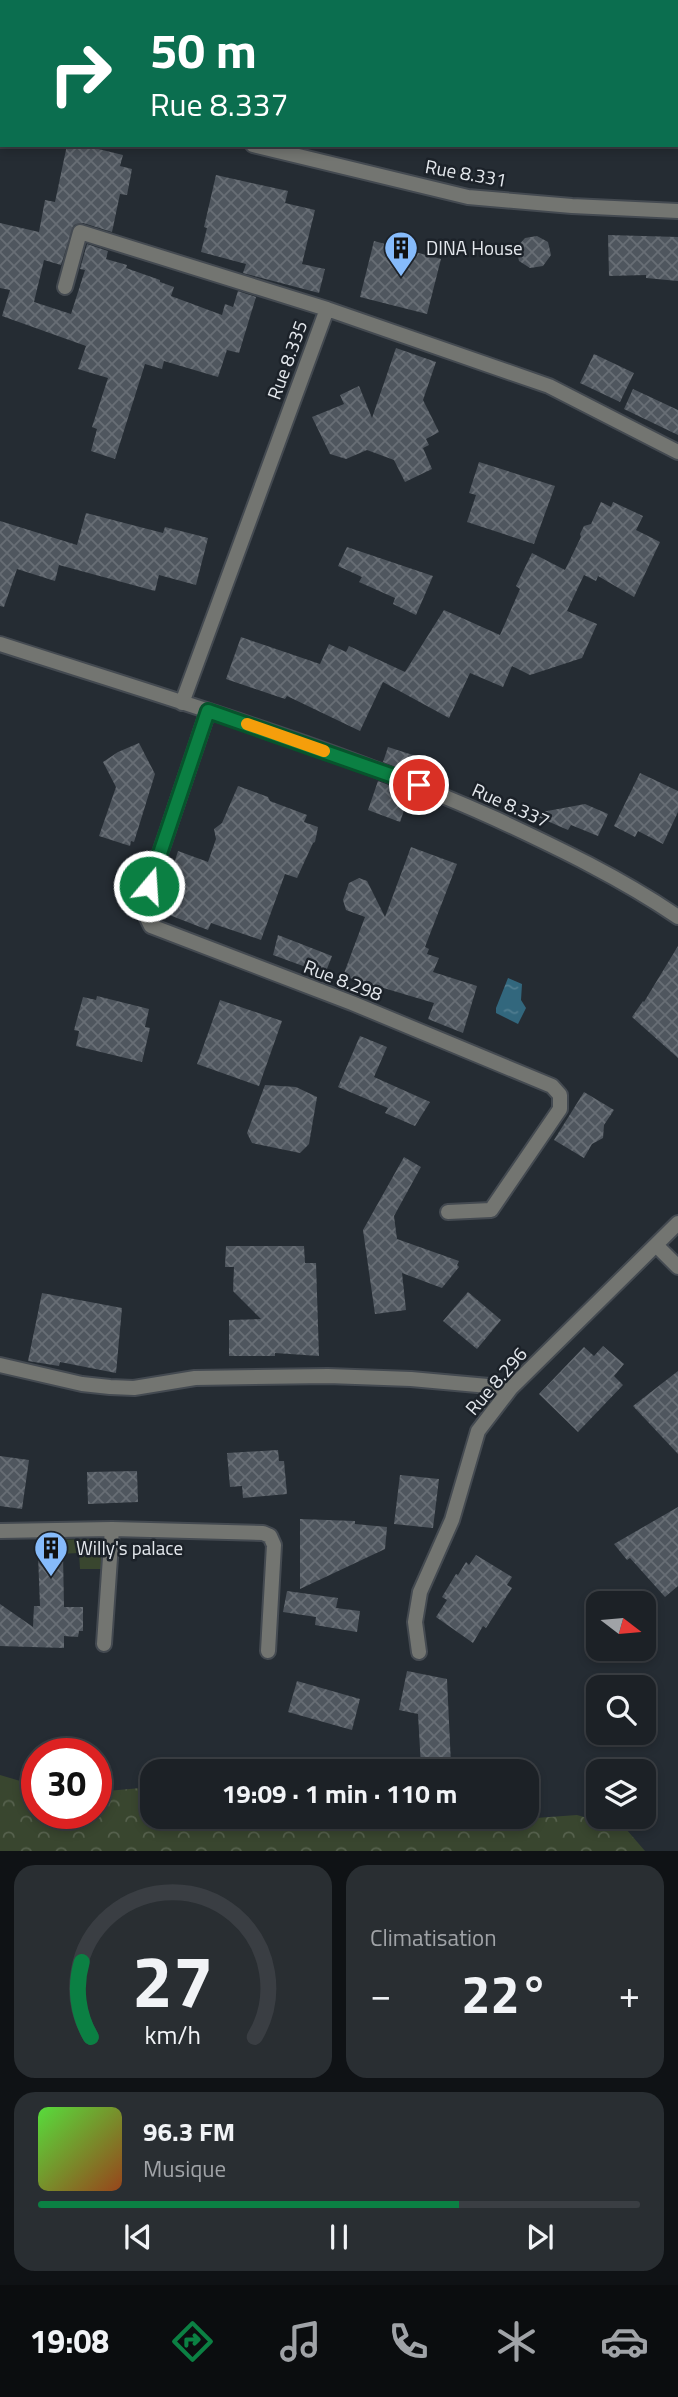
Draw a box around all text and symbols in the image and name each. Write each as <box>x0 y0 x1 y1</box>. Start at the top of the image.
text: 50 m <box>150 12 257 87</box>
icon: right <box>35 28 126 119</box>
text: Rue 8.337 <box>150 80 288 128</box>
street label: Rue 8.331 <box>423 151 509 194</box>
building icon: DINA House <box>382 229 420 278</box>
place label: DINA House <box>426 233 523 262</box>
street label: Rue 8.335 <box>259 316 314 403</box>
pin <box>389 755 449 815</box>
icon: arrive <box>400 766 438 804</box>
street label: Rue 8.337 <box>468 775 555 835</box>
position arrow <box>112 849 186 923</box>
street label: Rue 8.298 <box>300 951 387 1008</box>
street label: Rue 8.296 <box>458 1340 534 1421</box>
building icon: Willy's palace <box>32 1529 70 1578</box>
place label: Willy's palace <box>76 1533 183 1562</box>
north arrow <box>586 1591 656 1661</box>
map controls <box>586 1591 656 1829</box>
button: search <box>586 1675 656 1745</box>
speed limit sign: 30 <box>21 1738 112 1829</box>
button: layers <box>586 1759 656 1829</box>
text: 19:09 · 1 min · 110 m <box>222 1774 457 1813</box>
text: Climatisation <box>370 1920 497 1955</box>
text: 27 <box>132 1926 214 2036</box>
text: 22° <box>461 1954 549 2033</box>
text: − <box>370 1965 391 2023</box>
text: + <box>619 1965 640 2023</box>
text: km/h <box>145 2016 201 2054</box>
text: 96.3 FM <box>143 2112 235 2151</box>
text: Musique <box>143 2151 226 2186</box>
icon: previous <box>119 2218 157 2256</box>
icon: pause <box>320 2218 358 2256</box>
icon: next <box>521 2218 559 2256</box>
text: 19:08 <box>29 2317 109 2365</box>
icon: directions <box>168 2317 217 2366</box>
icon: music <box>276 2317 325 2366</box>
icon: phone <box>384 2317 433 2366</box>
icon: climate <box>492 2317 541 2366</box>
icon: car <box>600 2317 649 2366</box>

